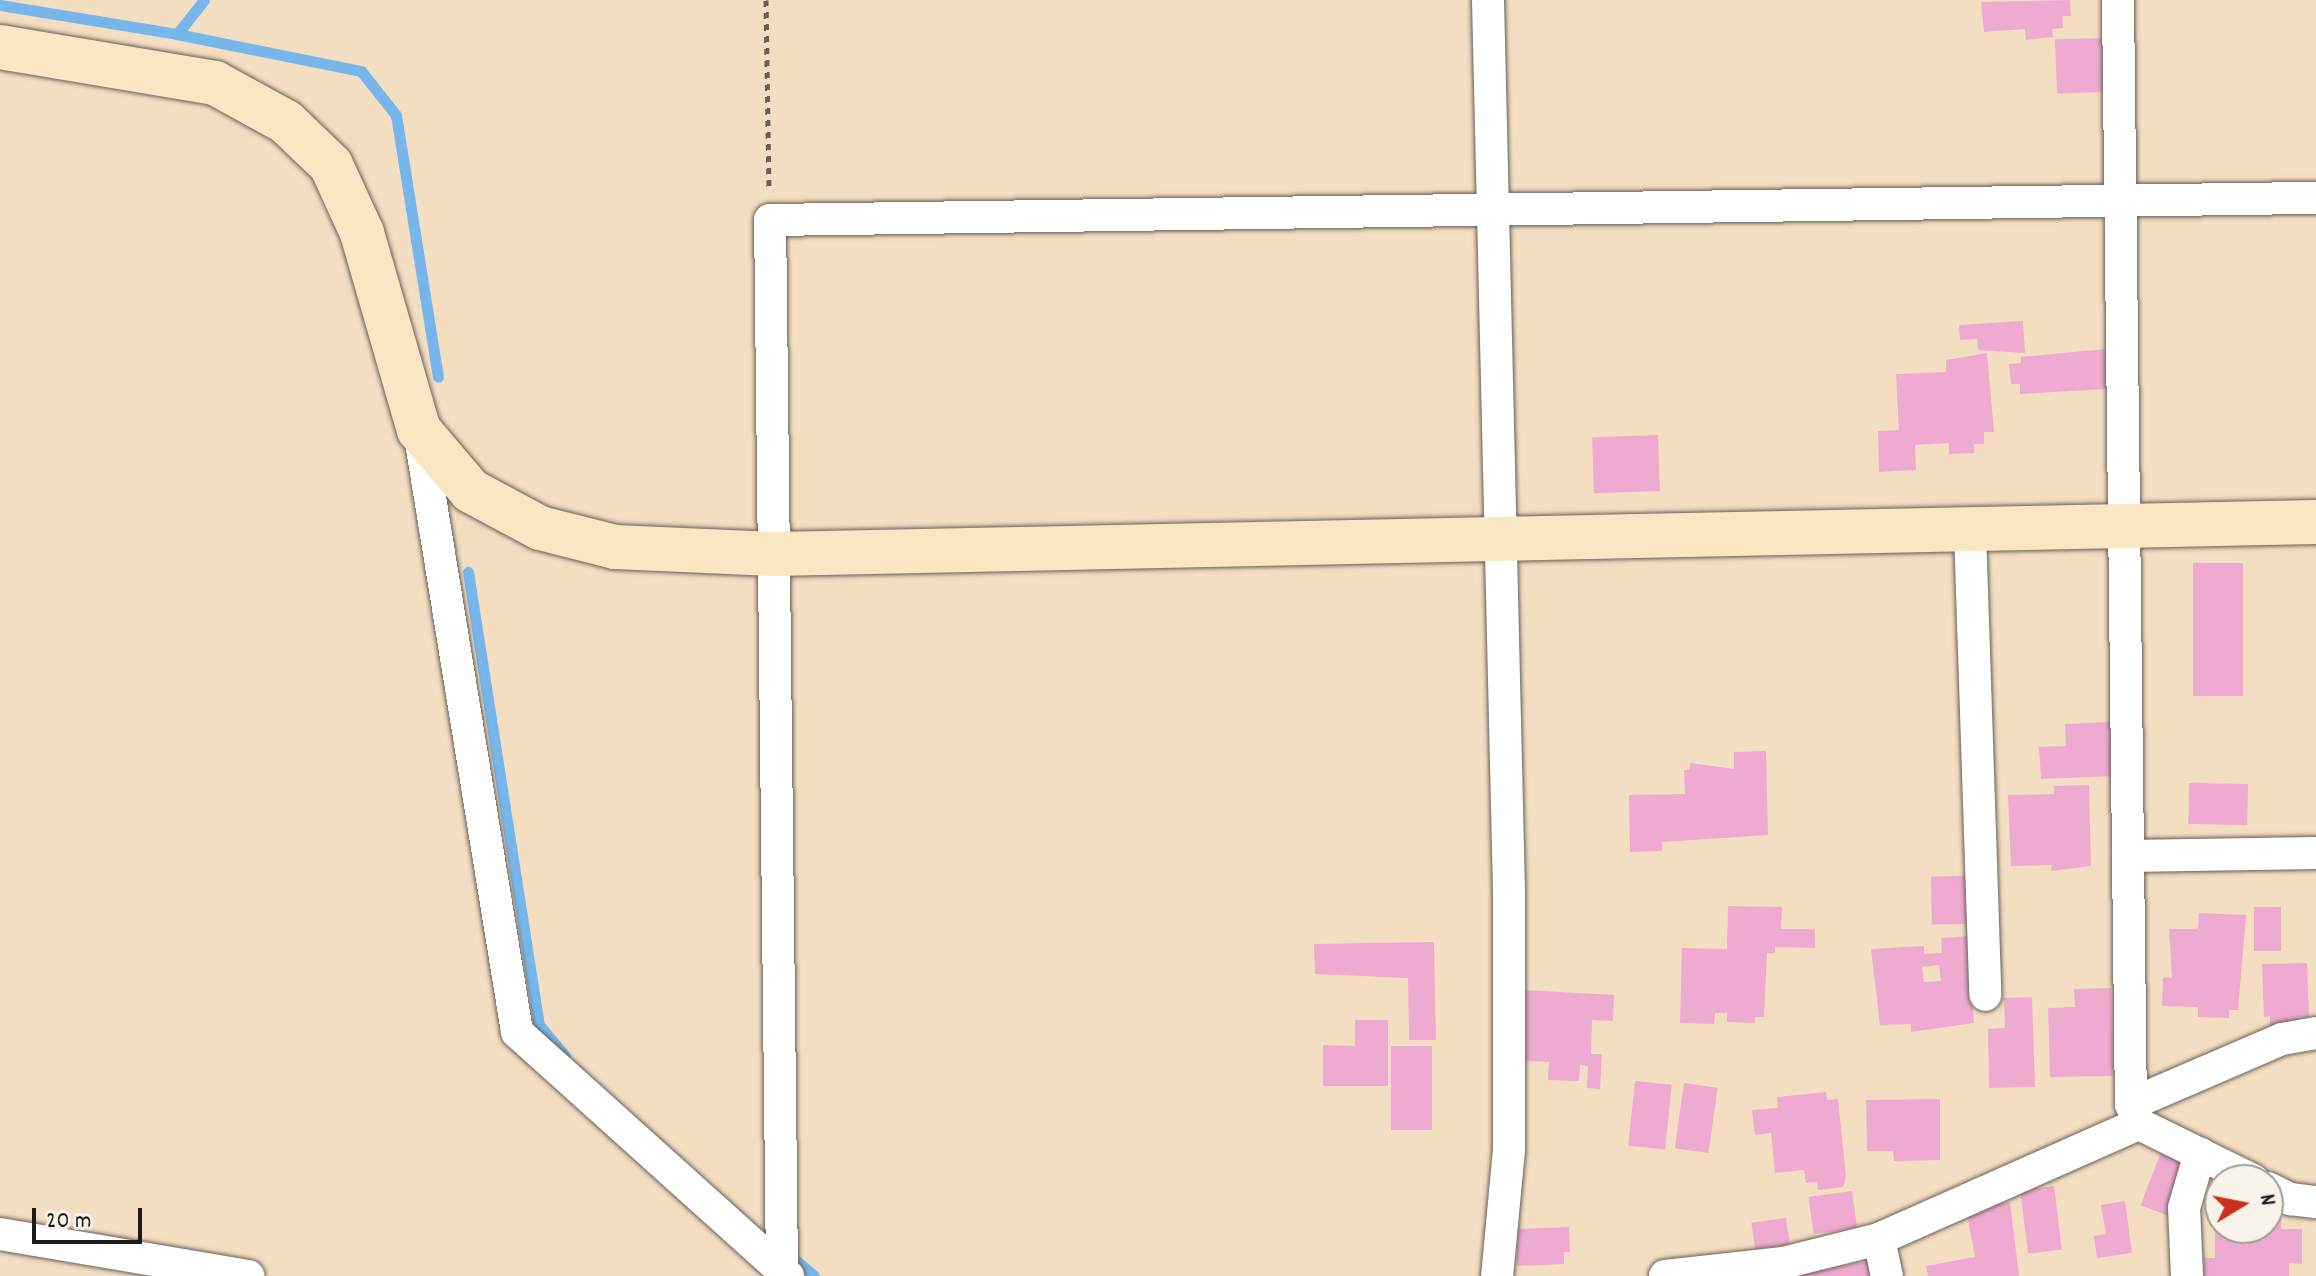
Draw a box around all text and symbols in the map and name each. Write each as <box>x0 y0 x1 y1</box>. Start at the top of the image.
north arrow <box>2204 1164 2284 1244</box>
scale bar <box>36 1192 146 1242</box>
text: N <box>2250 1192 2282 1208</box>
text: 20 m <box>46 1205 92 1239</box>

